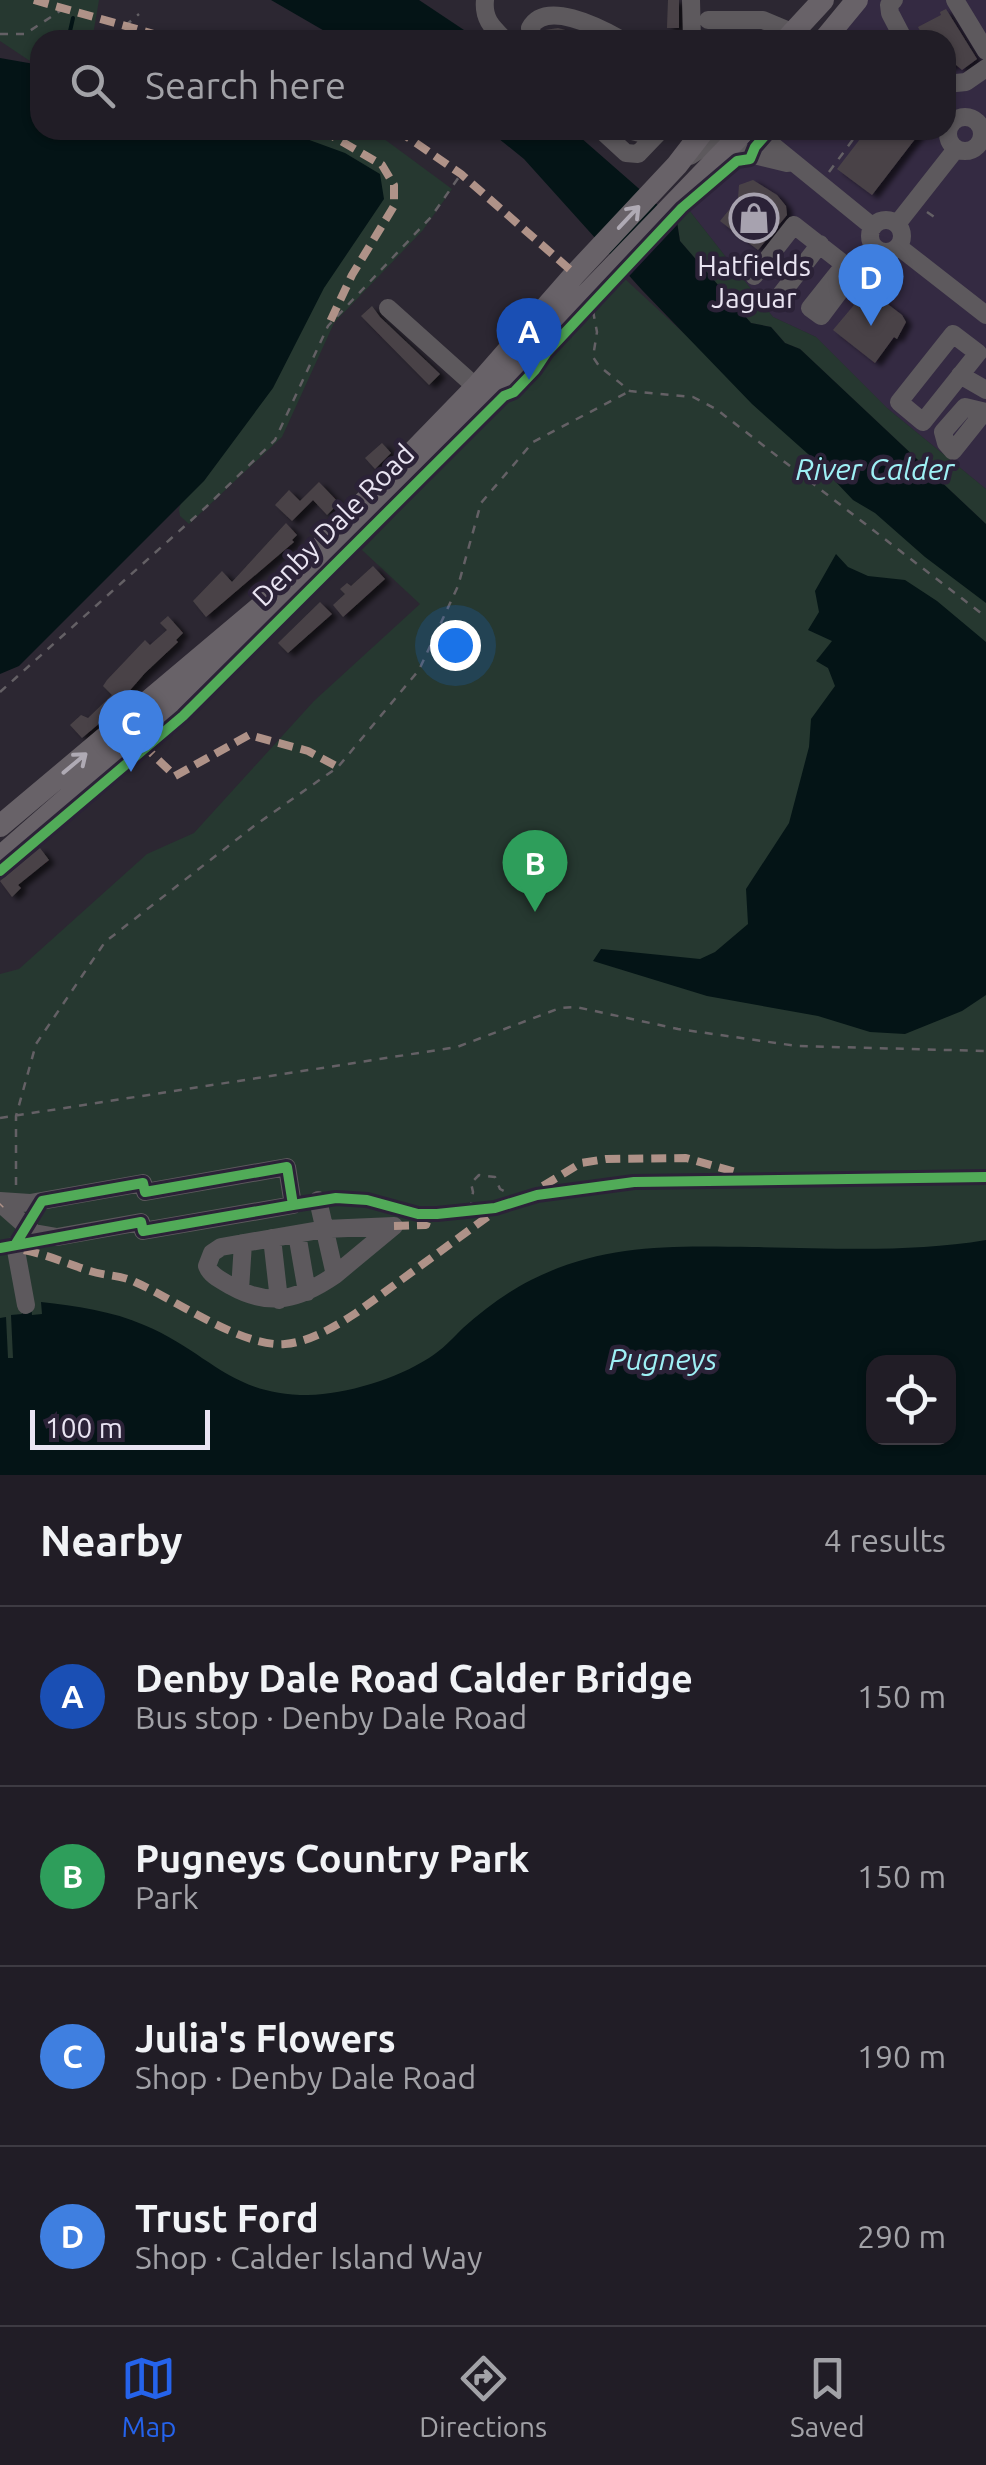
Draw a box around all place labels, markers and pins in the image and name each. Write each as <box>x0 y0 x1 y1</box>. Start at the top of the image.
shop icon: Hatfields Jaguar <box>728 192 780 244</box>
pin: D <box>838 244 904 326</box>
place label: Hatfields Jaguar <box>697 250 811 313</box>
pin: A <box>496 298 562 380</box>
pin: C <box>98 690 164 772</box>
pin: B <box>502 830 568 912</box>

